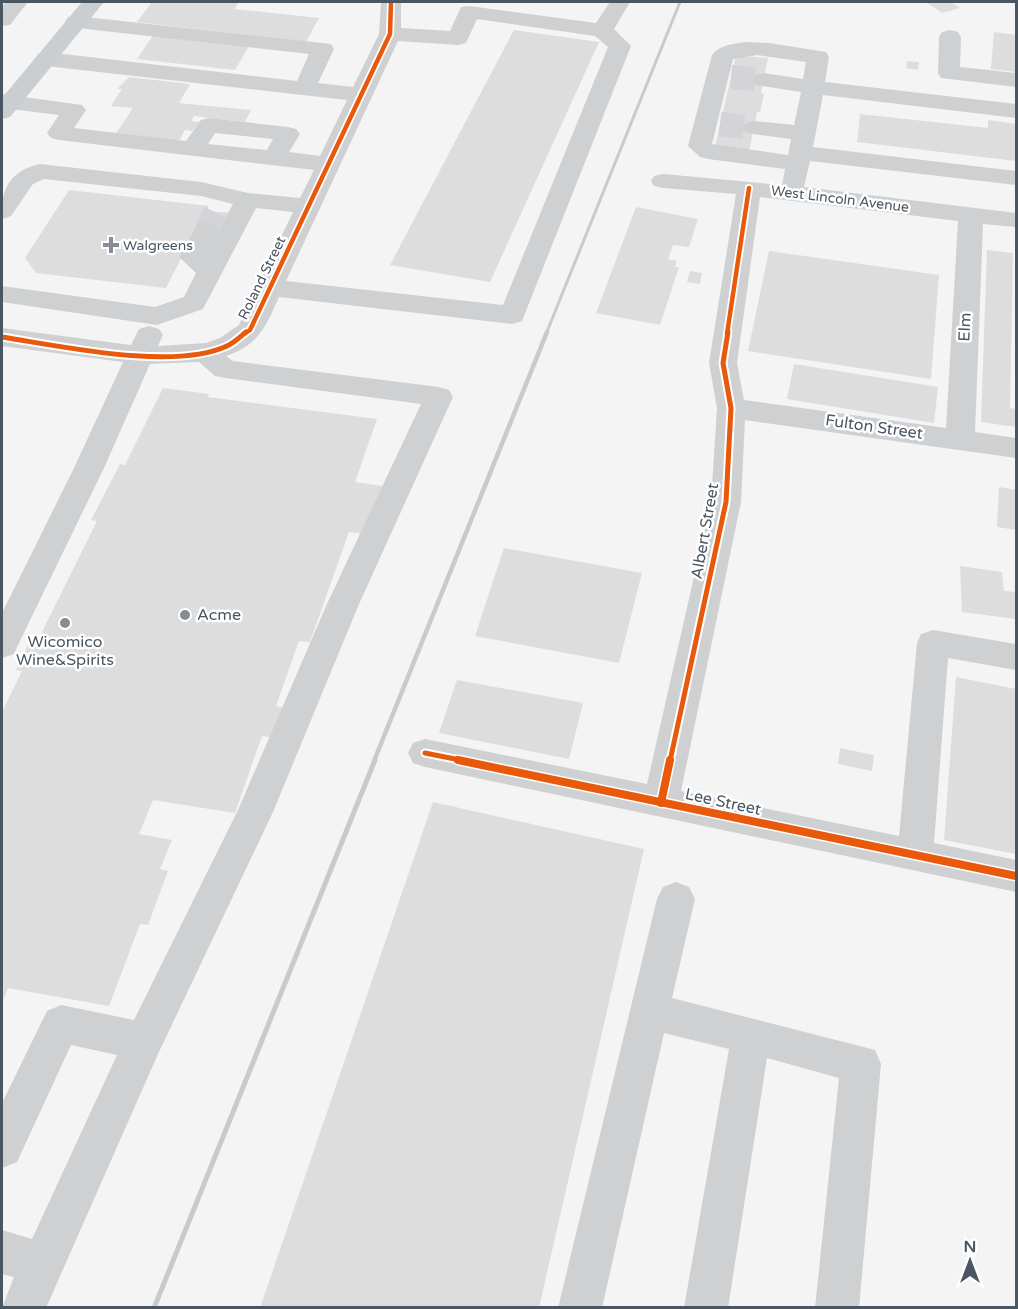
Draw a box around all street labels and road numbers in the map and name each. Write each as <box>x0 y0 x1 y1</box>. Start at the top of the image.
street label: West Lincoln Avenue <box>770 182 910 216</box>
street label: Roland Street <box>234 233 290 323</box>
street label: Elm <box>954 312 976 342</box>
street label: Fulton Street <box>824 410 924 444</box>
street label: Albert Street <box>687 481 723 581</box>
street label: Lee Street <box>683 784 763 820</box>

